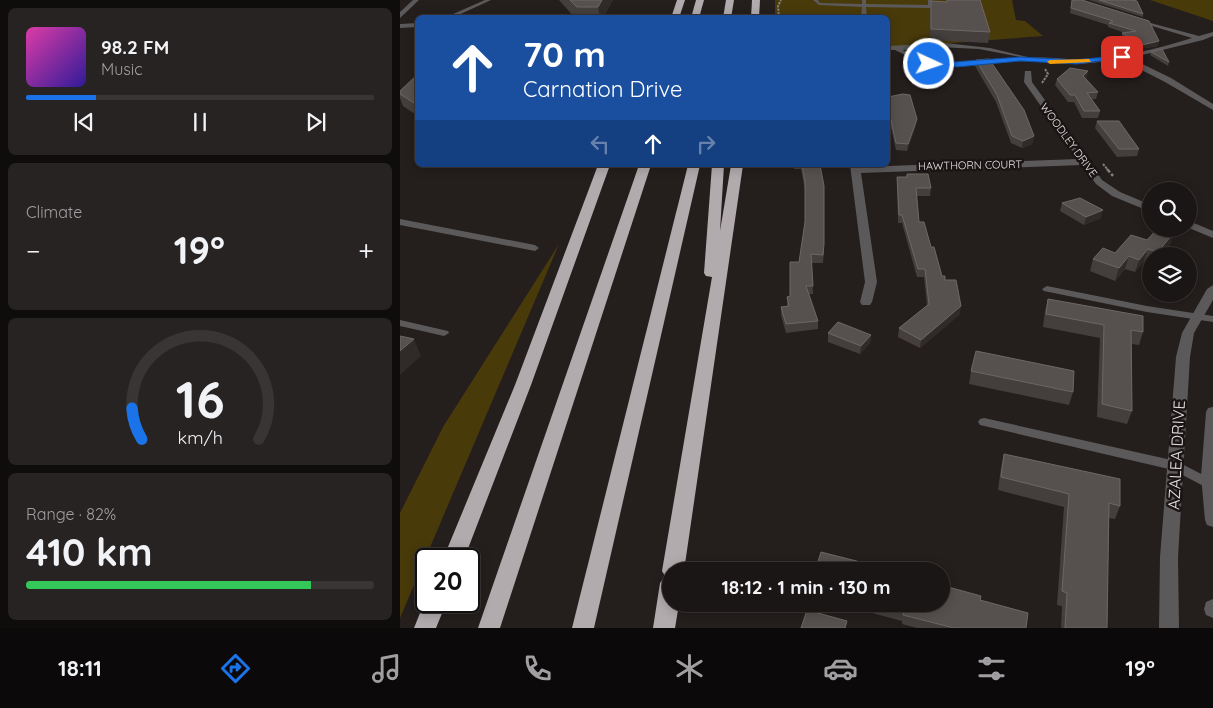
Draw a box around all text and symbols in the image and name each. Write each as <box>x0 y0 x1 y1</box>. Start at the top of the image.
text: 70 m <box>523 32 606 76</box>
text: 98.2 FM <box>101 35 169 59</box>
icon: ahead <box>440 35 505 100</box>
pin <box>1101 36 1143 78</box>
position arrow <box>902 37 954 89</box>
icon: arrive <box>1108 43 1136 71</box>
text: Music <box>101 59 143 79</box>
text: Carnation Drive <box>523 75 682 103</box>
street label: WOODLEY DRIVE <box>1037 100 1101 180</box>
icon: previous <box>70 108 98 136</box>
icon: pause <box>186 108 214 136</box>
icon: next <box>302 108 330 136</box>
icon: left <box>586 130 614 158</box>
icon: ahead <box>639 130 667 158</box>
icon: right <box>692 130 720 158</box>
street label: HAWTHORN COURT <box>918 157 1023 173</box>
map controls <box>1142 182 1197 302</box>
button: search <box>1142 182 1197 237</box>
text: Climate <box>26 202 82 222</box>
text: 19° <box>174 226 225 274</box>
text: − <box>26 233 41 268</box>
text: + <box>358 233 374 268</box>
button: layers <box>1142 247 1197 302</box>
text: 16 <box>176 366 224 431</box>
street label: AZALEA DRIVE <box>1163 400 1189 510</box>
text: km/h <box>177 426 223 448</box>
text: Range · 82% <box>26 504 116 524</box>
text: 410 km <box>26 528 153 576</box>
speed limit sign: 20 <box>415 548 480 613</box>
text: 18:12 · 1 min · 130 m <box>721 575 891 599</box>
icon: directions <box>218 651 253 686</box>
icon: music <box>369 651 404 686</box>
icon: phone <box>520 651 555 686</box>
icon: climate <box>672 651 707 686</box>
icon: car <box>823 651 858 686</box>
icon: filters <box>974 651 1009 686</box>
text: 18:11 <box>58 654 102 682</box>
text: 19° <box>1125 654 1155 682</box>

